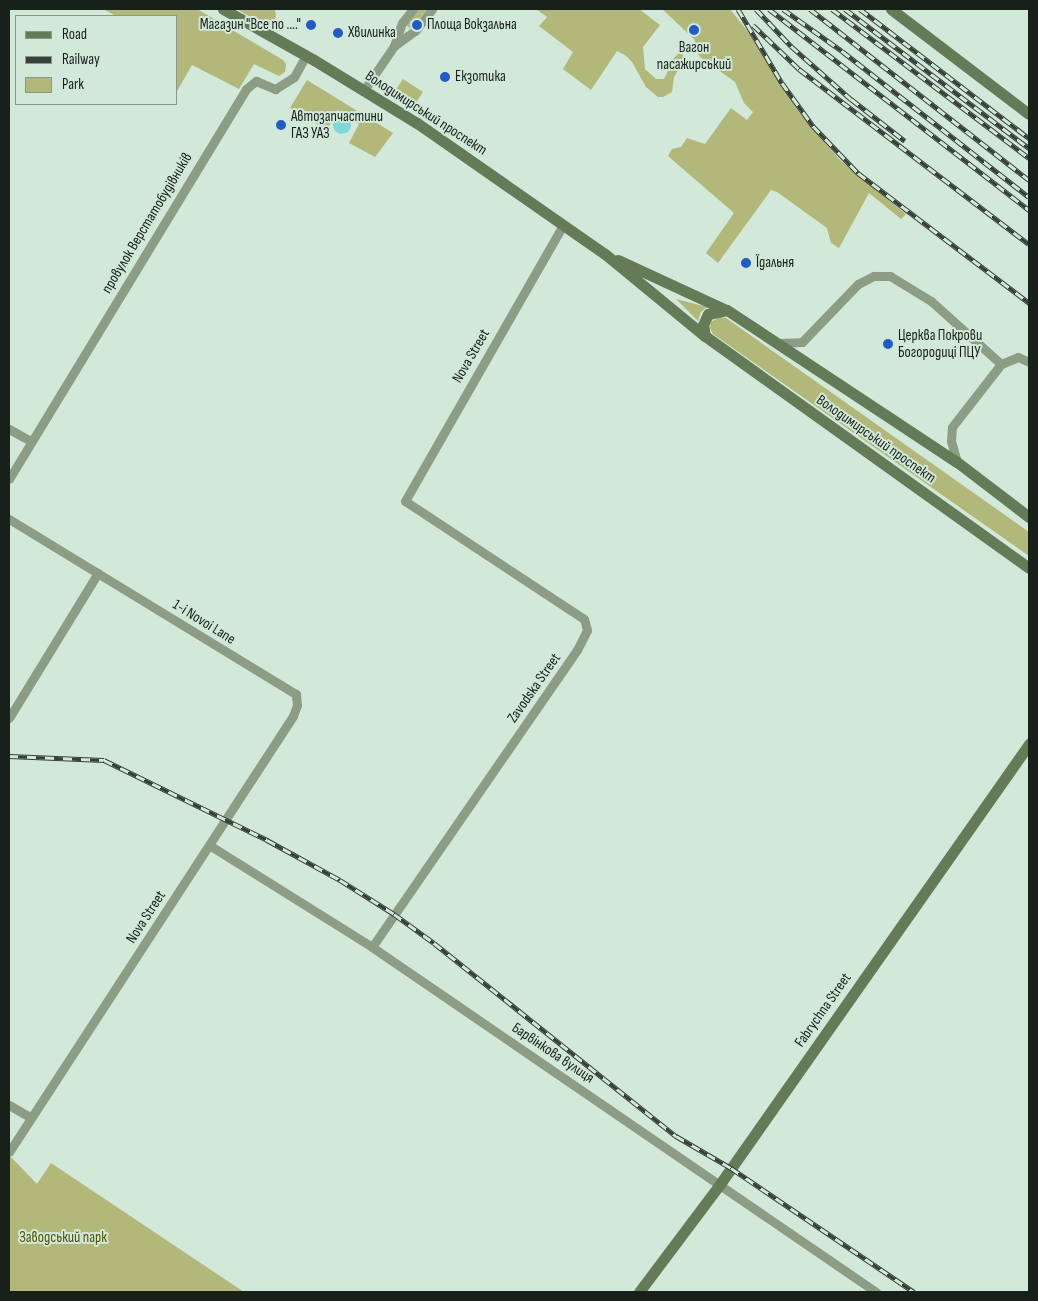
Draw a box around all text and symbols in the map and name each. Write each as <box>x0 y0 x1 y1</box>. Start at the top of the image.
legend <box>15 15 178 105</box>
place label: Магазин "Все по ...." <box>200 16 301 34</box>
place label: Площа Вокзальна <box>427 16 517 34</box>
marker: Магазин "Все по ...." <box>305 19 317 31</box>
marker: Площа Вокзальна <box>411 19 423 31</box>
place label: Хвилинка <box>348 24 396 42</box>
marker: Вагон пасажирський <box>688 24 700 36</box>
text: Road <box>62 25 87 44</box>
marker: Хвилинка <box>332 27 344 39</box>
place label: Вагон пасажирський <box>657 38 731 73</box>
text: Railway <box>62 50 100 69</box>
street label: Володимирський проспект <box>362 67 490 159</box>
place label: Екзотика <box>455 68 506 86</box>
marker: Екзотика <box>439 71 451 83</box>
text: Park <box>62 75 84 94</box>
place label: Автозапчастини ГАЗ УАЗ <box>291 107 383 142</box>
marker: Автозапчастини ГАЗ УАЗ <box>275 119 287 131</box>
street label: провулок Верстатобудівників <box>98 149 196 297</box>
place label: Їдальня <box>756 254 794 272</box>
marker: Їдальня <box>740 257 752 269</box>
street label: Nova Street <box>448 326 494 386</box>
place label: Церква Покрови Богородиці ПЦУ <box>898 326 982 361</box>
marker: Церква Покрови Богородиці ПЦУ <box>882 338 894 350</box>
street label: Володимирський проспект <box>813 391 939 487</box>
street label: 1-i Novoi Lane <box>169 596 239 648</box>
street label: Zavodska Street <box>503 650 565 726</box>
street label: Nova Street <box>122 887 170 947</box>
street label: Fabrychna Street <box>791 970 855 1050</box>
street label: Барвінкова вулиця <box>508 1019 598 1087</box>
park label: Заводський парк <box>19 1229 107 1247</box>

